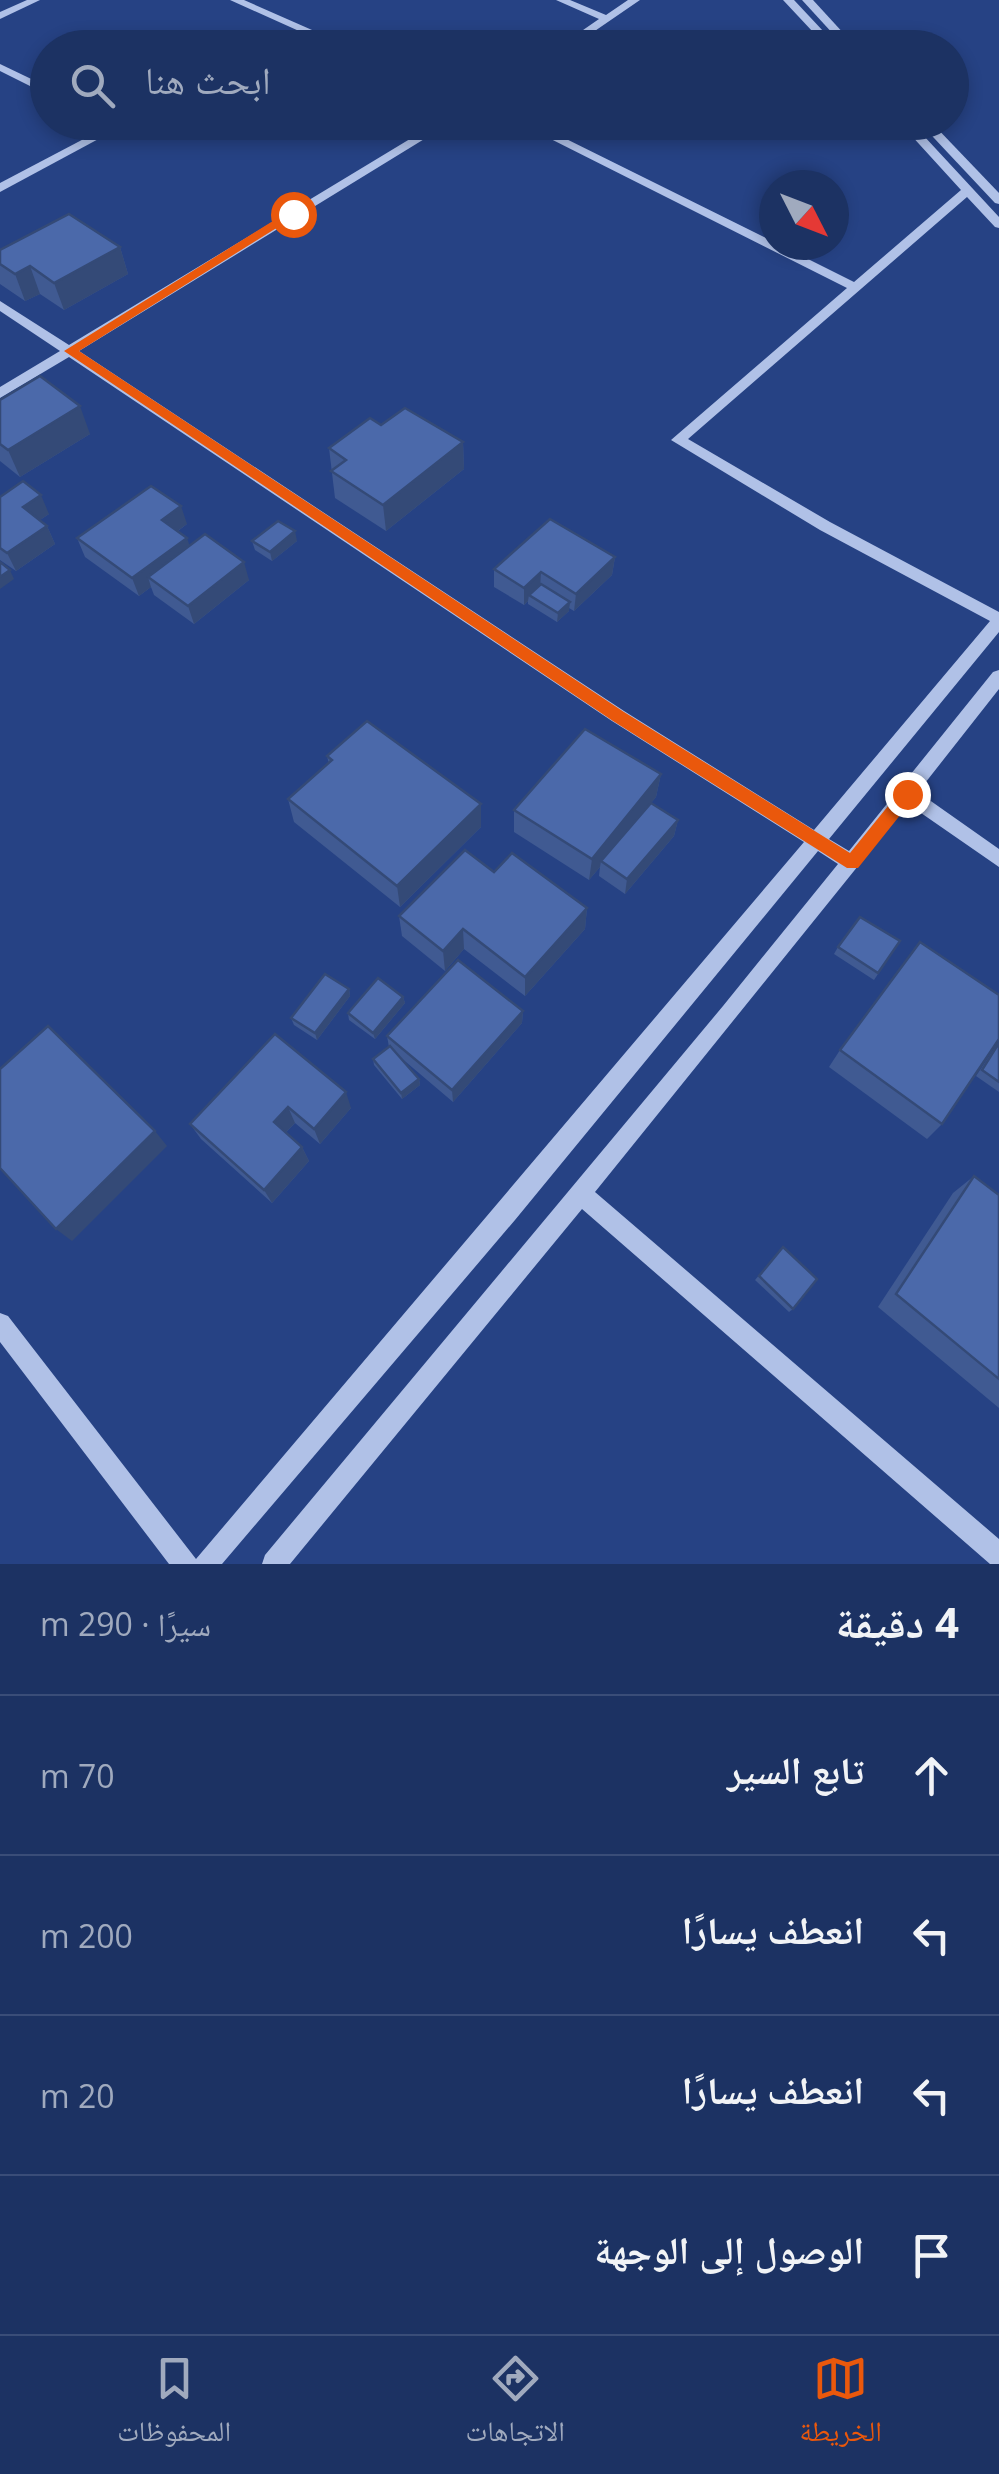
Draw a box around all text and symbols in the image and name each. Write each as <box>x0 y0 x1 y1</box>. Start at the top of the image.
search box <box>30 30 969 140</box>
text: ابحث هنا <box>145 53 271 105</box>
icon: search <box>65 58 120 113</box>
north arrow <box>759 170 849 260</box>
route start <box>271 192 317 238</box>
route end <box>885 772 931 818</box>
text: 4 دقيقة <box>836 1593 959 1650</box>
text: سيرًا · 290 m <box>40 1602 211 1645</box>
text: تابع السير <box>727 1743 864 1795</box>
icon: ahead <box>904 1748 959 1803</box>
text: 70 m <box>40 1754 115 1797</box>
text: انعطف يسارًا <box>682 1903 864 1955</box>
icon: left <box>904 1908 959 1963</box>
text: 200 m <box>40 1914 133 1957</box>
text: انعطف يسارًا <box>682 2063 864 2115</box>
icon: left <box>904 2068 959 2123</box>
text: 20 m <box>40 2074 115 2117</box>
text: الوصول إلى الوجهة <box>594 2223 864 2275</box>
icon: arrive <box>904 2228 959 2283</box>
tab: المحفوظات <box>117 2351 231 2459</box>
tab: الاتجاهات <box>466 2351 565 2459</box>
tab: الخريطة <box>799 2351 882 2459</box>

